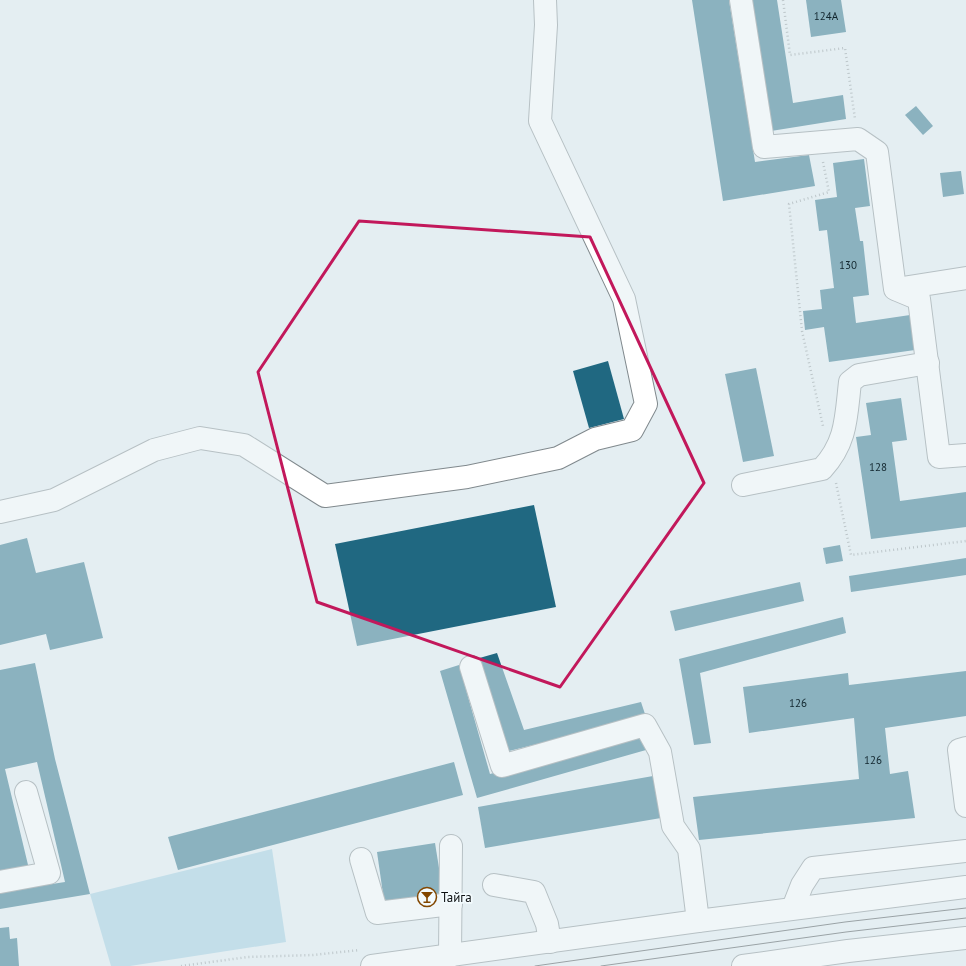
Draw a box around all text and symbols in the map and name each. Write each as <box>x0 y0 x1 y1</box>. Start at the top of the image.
house number: 124А <box>814 9 839 23</box>
house number: 130 <box>839 258 857 272</box>
house number: 128 <box>869 460 887 474</box>
house number: 126 <box>789 696 807 710</box>
house number: 126 <box>864 753 882 767</box>
bar icon: Тайга <box>416 886 438 908</box>
place label: Тайга <box>441 889 472 906</box>

